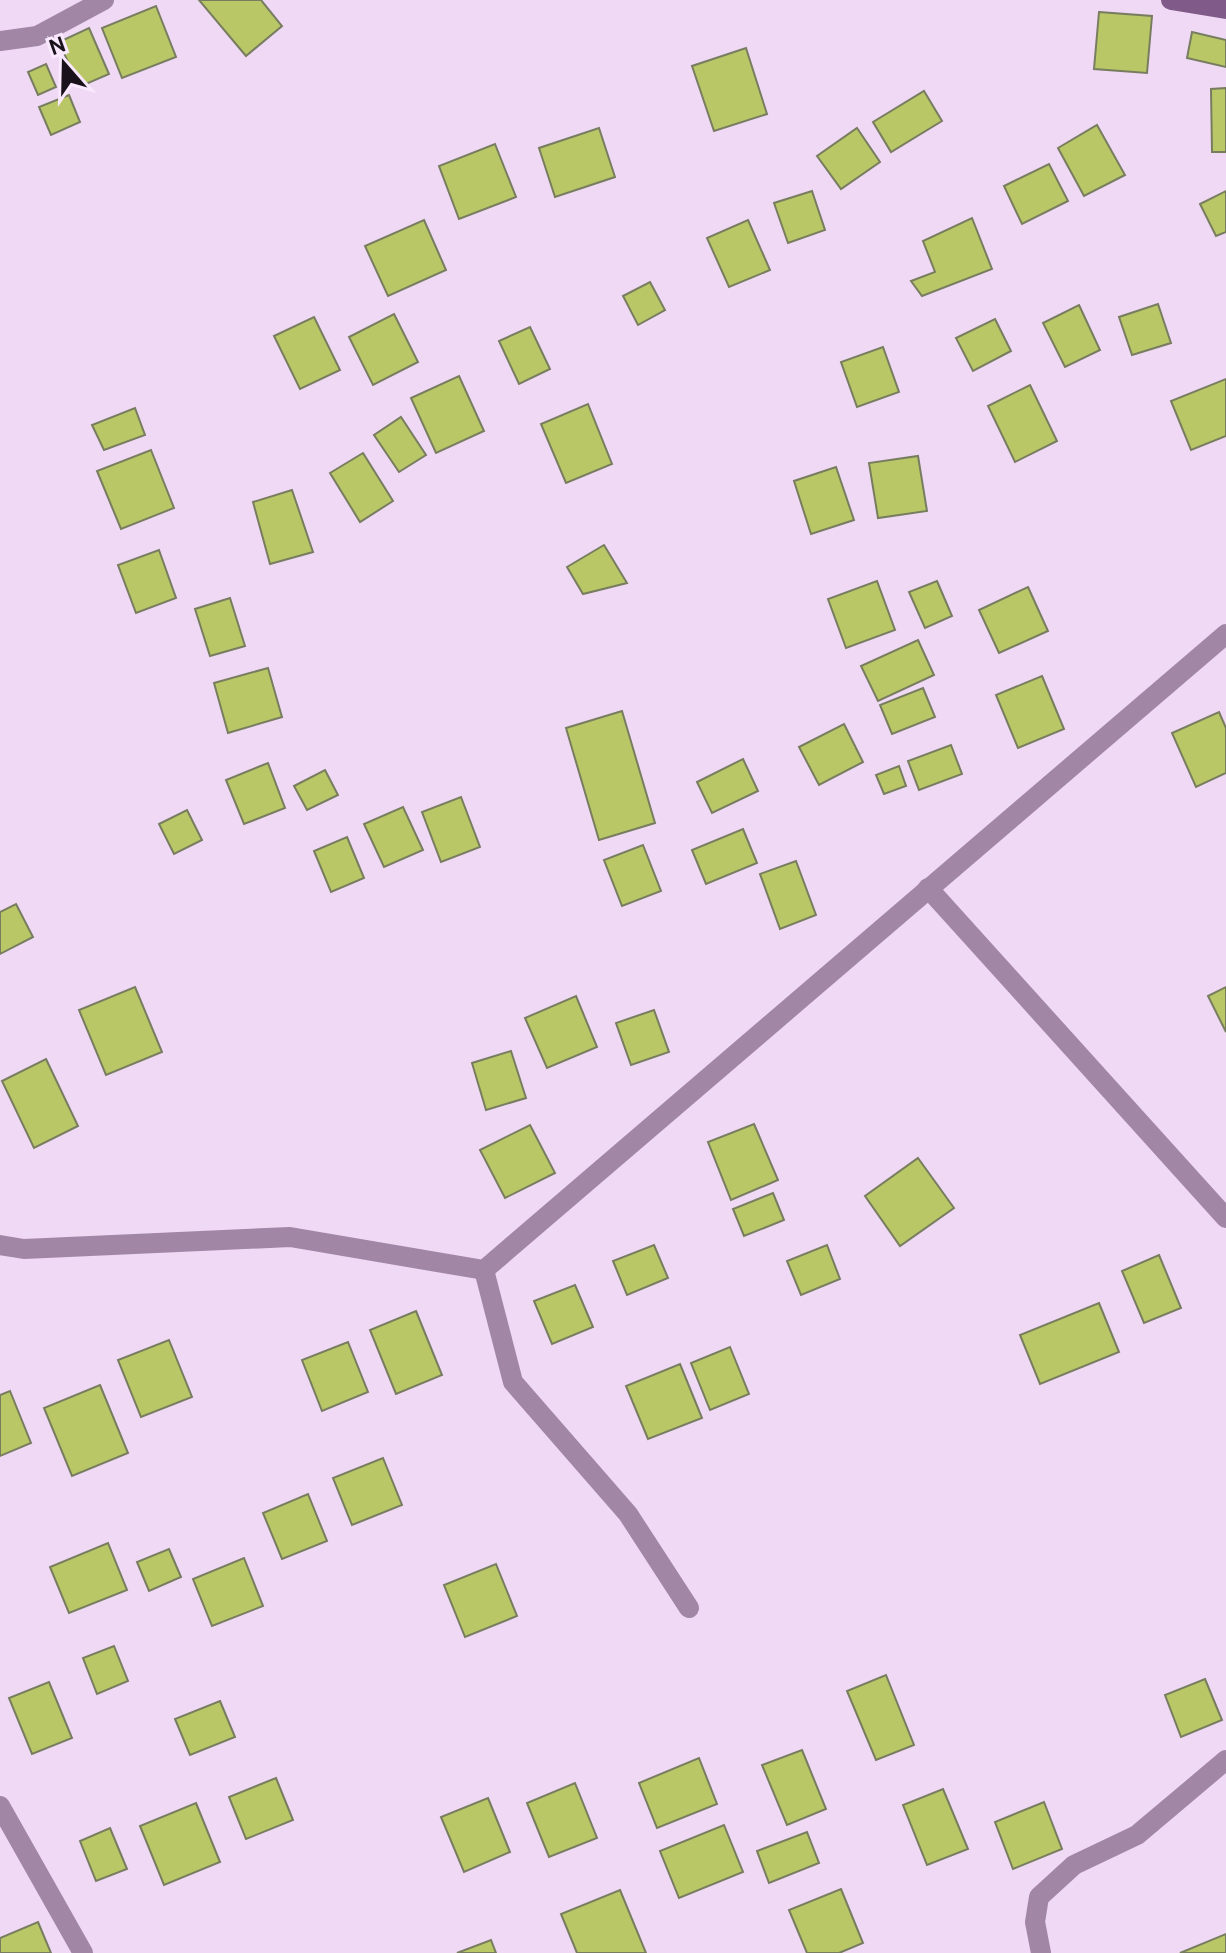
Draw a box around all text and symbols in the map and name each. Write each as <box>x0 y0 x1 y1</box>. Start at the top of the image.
north arrow <box>24 24 104 104</box>
text: N <box>45 30 69 61</box>

